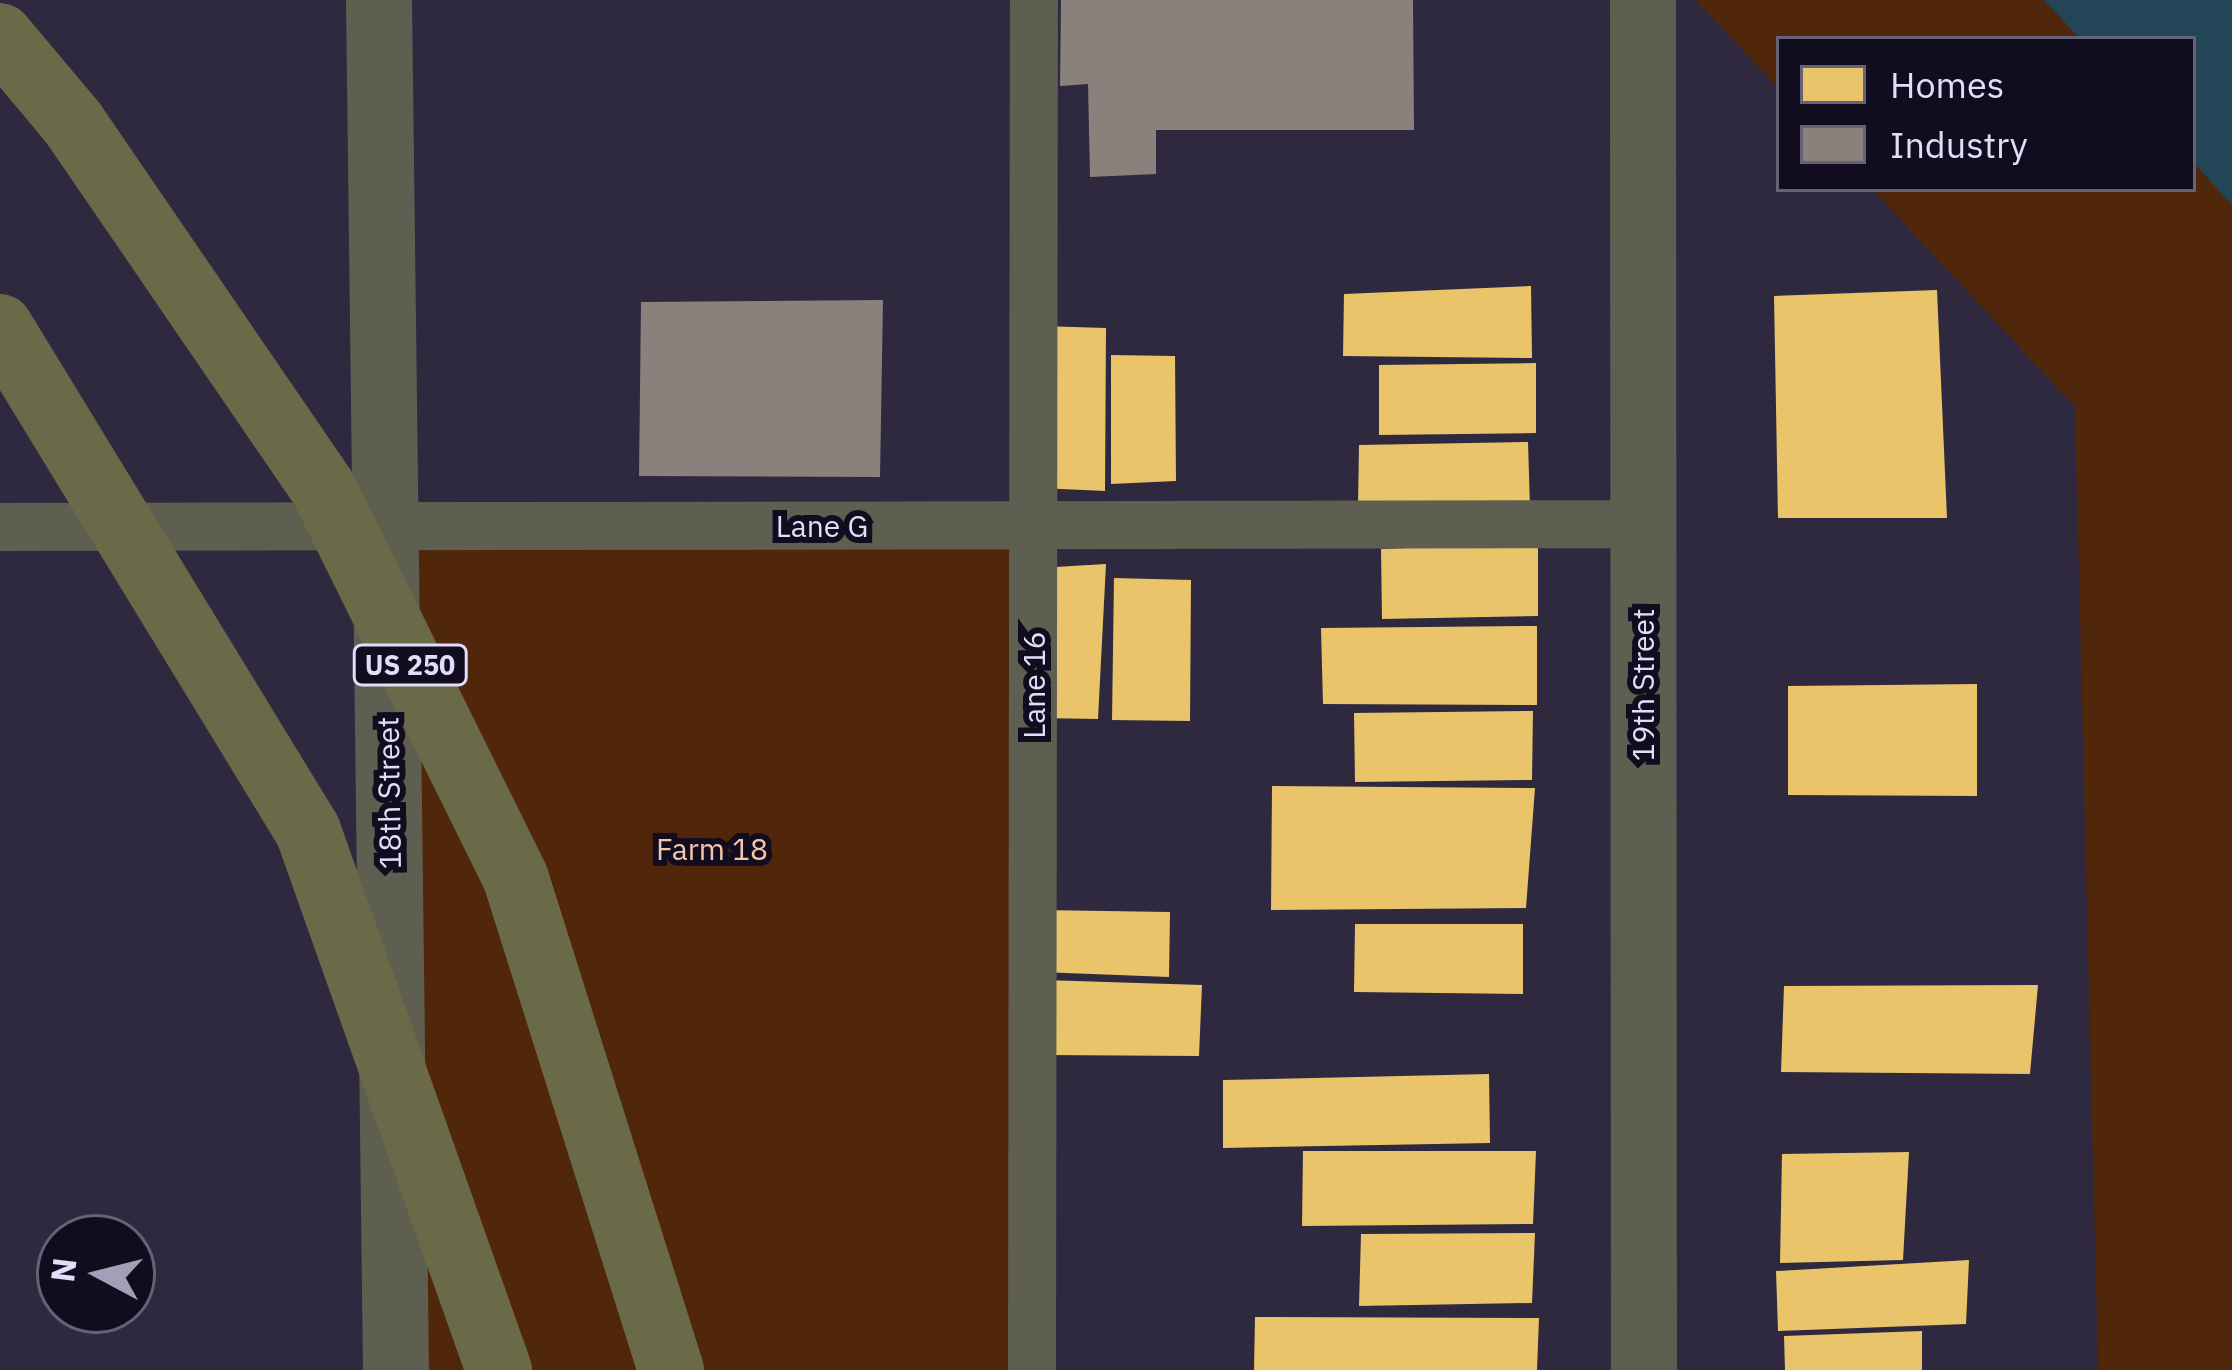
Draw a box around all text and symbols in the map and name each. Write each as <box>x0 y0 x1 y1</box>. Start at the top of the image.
legend <box>1776 36 2196 192</box>
text: Homes <box>1890 61 2004 108</box>
text: Industry <box>1890 121 2028 168</box>
street label: Lane G <box>776 508 868 544</box>
street label: 19th Street <box>1625 609 1661 761</box>
street label: Lane 16 <box>1016 631 1052 739</box>
road number: US 250 <box>350 644 470 686</box>
street label: 18th Street <box>370 716 408 870</box>
park label: Farm 18 <box>656 831 768 867</box>
north arrow <box>36 1214 156 1334</box>
text: N <box>40 1255 86 1284</box>

